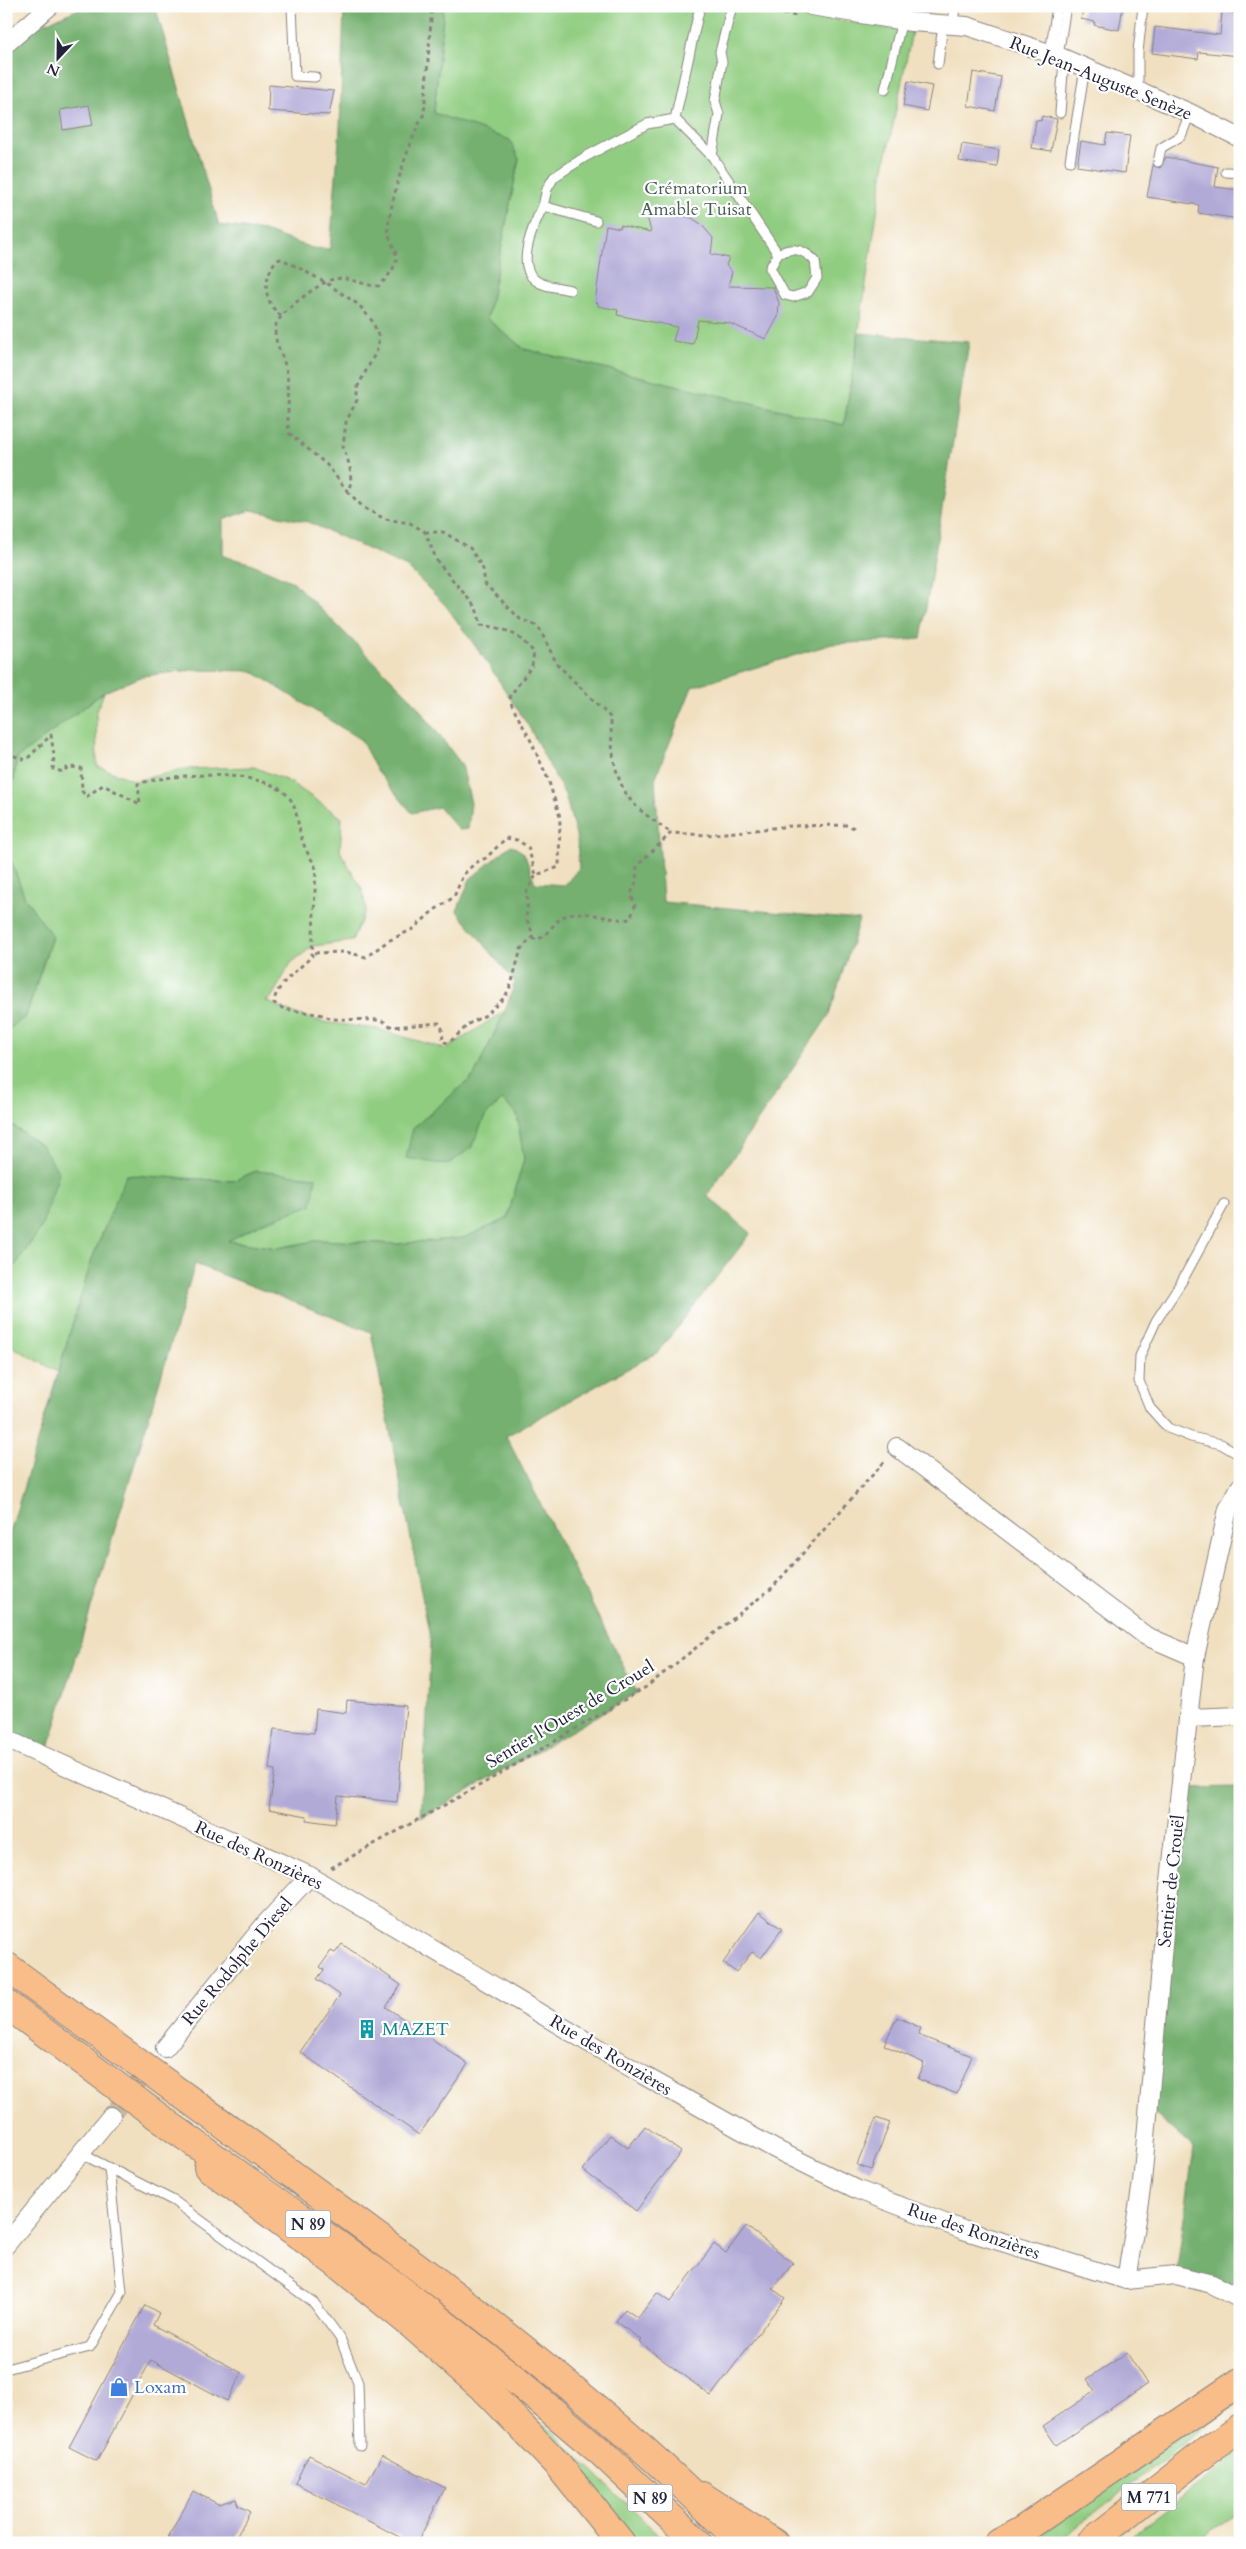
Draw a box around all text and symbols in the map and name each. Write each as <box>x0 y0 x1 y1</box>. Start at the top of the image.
street label: Rue Jean-Auguste Senèze <box>1006 30 1196 127</box>
north arrow <box>32 32 82 82</box>
text: N <box>44 59 63 81</box>
park label: Crématorium Amable Tuisat <box>641 176 752 222</box>
street label: Sentier l'Ouest de Crouel <box>482 1654 659 1775</box>
street label: Sentier de Crouël <box>1152 1813 1191 1949</box>
street label: Rue des Ronzières <box>191 1815 327 1896</box>
street label: Rue Rodolphe Diesel <box>176 1891 299 2031</box>
street label: Rue des Ronzières <box>545 2009 677 2102</box>
place label: MAZET <box>382 2017 449 2042</box>
building icon: MAZET <box>356 2018 378 2040</box>
street label: Rue des Ronzières <box>904 2197 1043 2266</box>
road number: N 89 <box>286 2210 330 2238</box>
place label: Loxam <box>134 2375 187 2400</box>
shop icon: Loxam <box>108 2376 130 2398</box>
road number: N 89 <box>628 2484 672 2512</box>
road number: M 771 <box>1122 2484 1176 2510</box>

